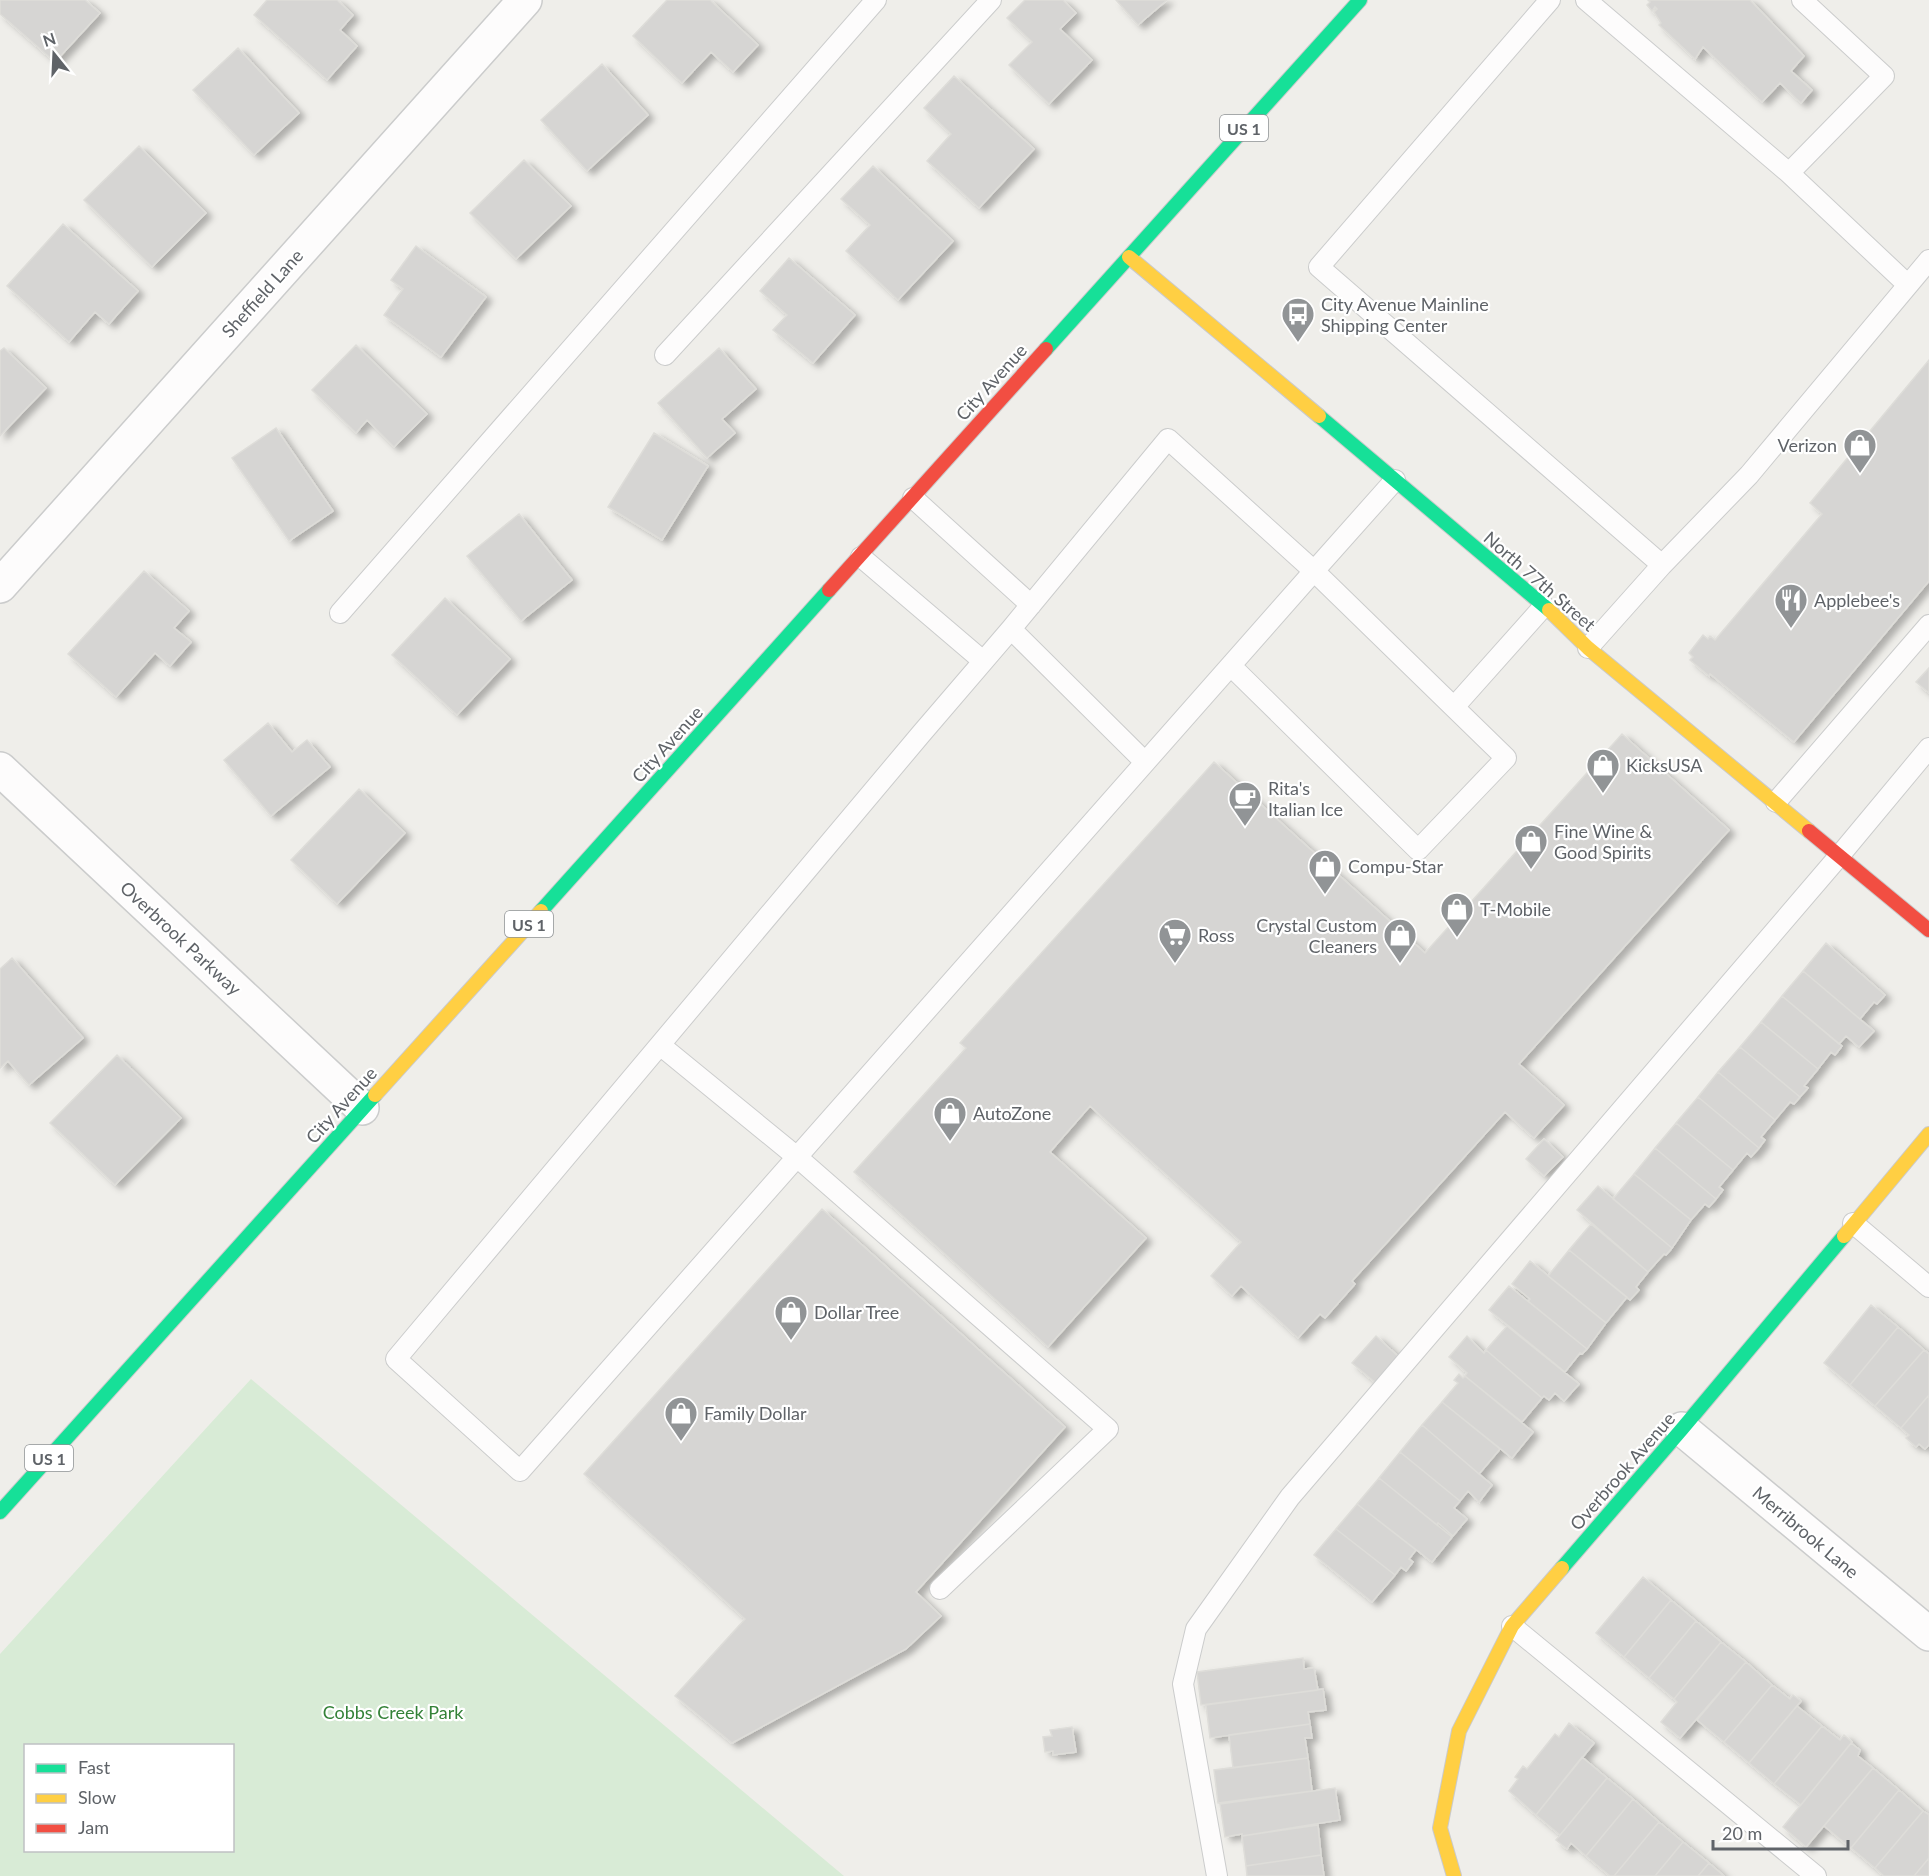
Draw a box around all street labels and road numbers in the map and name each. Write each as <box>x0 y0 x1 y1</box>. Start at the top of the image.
road number: US 1 <box>1220 115 1268 141</box>
street label: Sheffield Lane <box>217 244 307 342</box>
street label: City Avenue <box>951 339 1031 425</box>
street label: North 77th Street <box>1480 527 1601 636</box>
street label: City Avenue <box>627 701 707 787</box>
street label: Overbrook Parkway <box>116 876 246 1000</box>
road number: US 1 <box>505 911 553 937</box>
street label: City Avenue <box>301 1062 381 1148</box>
street label: Overbrook Avenue <box>1565 1408 1679 1534</box>
road number: US 1 <box>25 1445 73 1471</box>
street label: Merribrook Lane <box>1749 1481 1863 1583</box>

